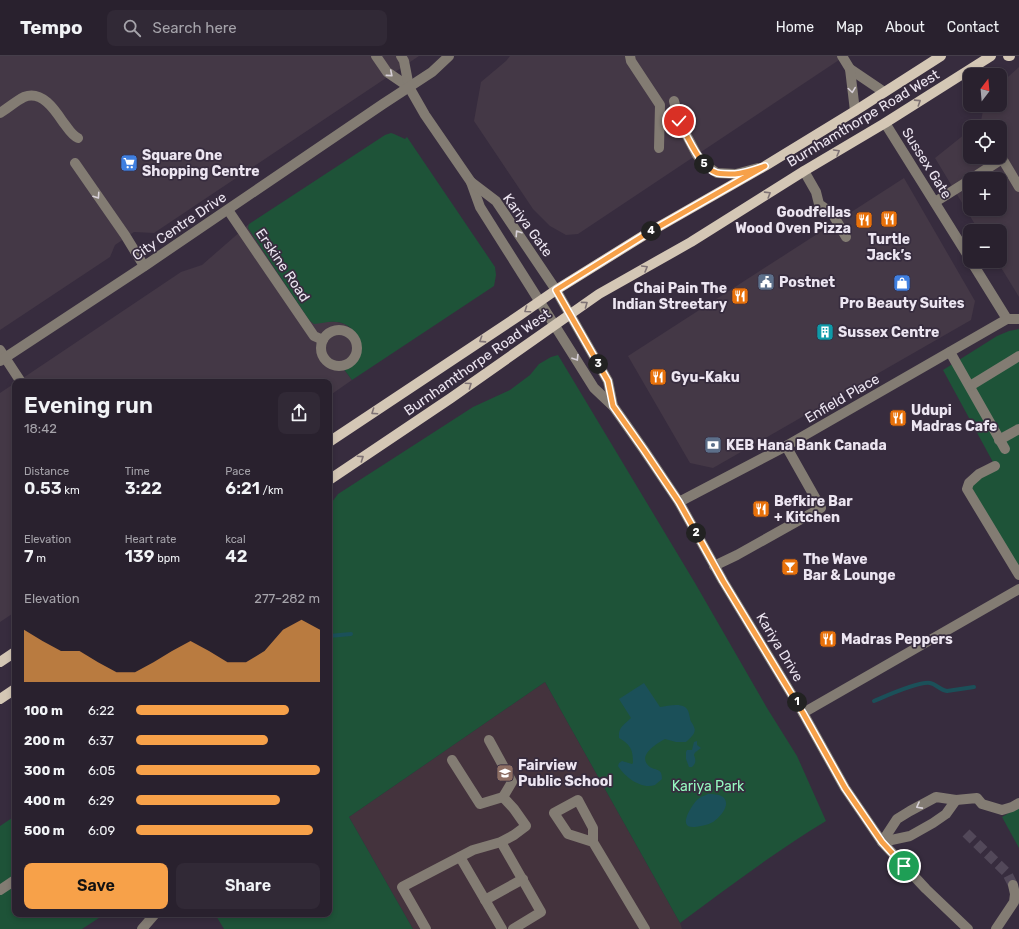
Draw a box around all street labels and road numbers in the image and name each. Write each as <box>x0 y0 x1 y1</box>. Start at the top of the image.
street label: Burnhamthorpe Road West <box>784 66 943 171</box>
street label: Sussex Gate <box>898 125 955 202</box>
street label: City Centre Drive <box>129 188 230 264</box>
street label: Kariya Gate <box>499 190 556 260</box>
street label: Erskine Road <box>252 225 313 305</box>
street label: Burnhamthorpe Road West <box>401 305 554 420</box>
street label: Enfield Place <box>802 370 883 427</box>
street label: Kariya Drive <box>752 610 807 685</box>

